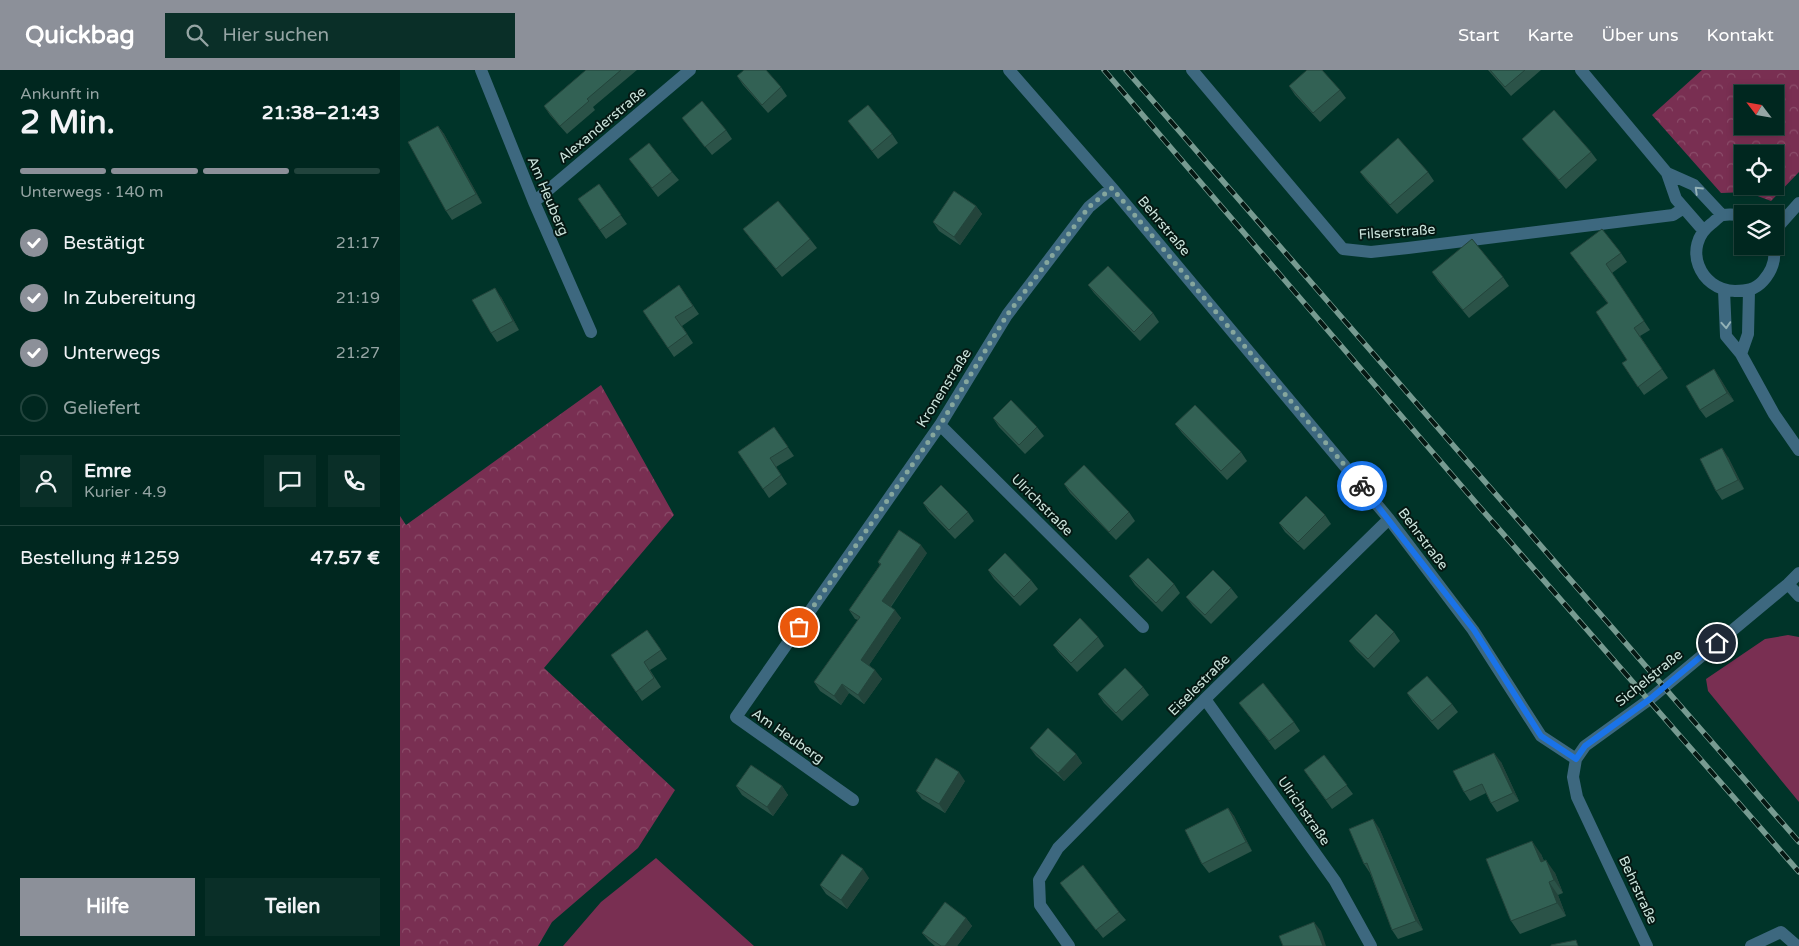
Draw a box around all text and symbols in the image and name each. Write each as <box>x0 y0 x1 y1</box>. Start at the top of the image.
search box <box>165 13 515 58</box>
text: Quickbag <box>25 21 135 50</box>
icon: search <box>183 21 211 49</box>
text: Hier suchen <box>223 24 329 46</box>
text: Start <box>1458 24 1499 46</box>
text: Karte <box>1527 24 1573 46</box>
text: Über uns <box>1601 24 1679 46</box>
text: Kontakt <box>1707 24 1774 46</box>
street label: Alexanderstraße <box>555 83 649 167</box>
text: Ankunft in <box>20 84 100 104</box>
north arrow <box>1734 85 1784 135</box>
map controls <box>1734 85 1784 255</box>
text: 21:38–21:43 <box>262 102 380 124</box>
text: 2 Min. <box>20 104 115 142</box>
button: locate <box>1734 145 1784 195</box>
street label: Am Heuberg <box>524 154 572 238</box>
text: Unterwegs · 140 m <box>20 182 163 202</box>
one-way arrow <box>1695 187 1704 196</box>
street label: Behrstraße <box>1134 193 1194 260</box>
button: layers <box>1734 205 1784 255</box>
street label: Filserstraße <box>1358 221 1436 243</box>
icon: check <box>20 229 48 257</box>
text: Bestätigt <box>63 232 145 254</box>
text: 21:17 <box>336 233 380 253</box>
icon: check <box>20 284 48 312</box>
text: In Zubereitung <box>63 287 196 309</box>
text: 21:19 <box>336 288 380 308</box>
one-way arrow <box>1720 321 1731 329</box>
icon: check <box>20 339 48 367</box>
text: Unterwegs <box>63 342 160 364</box>
text: 21:27 <box>336 343 380 363</box>
street label: Kronenstraße <box>913 345 975 431</box>
text: Geliefert <box>63 397 140 419</box>
button: person <box>20 455 72 507</box>
button: chat <box>264 455 316 507</box>
button: phone <box>328 455 380 507</box>
text: Emre <box>84 460 131 482</box>
courier <box>1337 461 1387 511</box>
street label: Ulrichstraße <box>1008 471 1076 539</box>
icon: bike <box>1348 472 1376 500</box>
text: Kurier · 4.9 <box>84 482 167 502</box>
street label: Behrstraße <box>1394 505 1452 573</box>
text: Bestellung #1259 <box>20 547 180 569</box>
text: 47.57 € <box>310 547 380 569</box>
pin <box>778 606 820 648</box>
icon: bag <box>785 613 813 641</box>
pin <box>1696 622 1738 664</box>
icon: home <box>1703 629 1731 657</box>
street label: Sichelstraße <box>1612 646 1686 710</box>
street label: Eiselestraße <box>1165 651 1233 719</box>
street label: Am Heuberg <box>749 705 827 767</box>
street label: Ulrichstraße <box>1274 773 1334 849</box>
street label: Behrstraße <box>1615 853 1661 927</box>
button: Hilfe <box>20 878 195 936</box>
button: Teilen <box>205 878 380 936</box>

